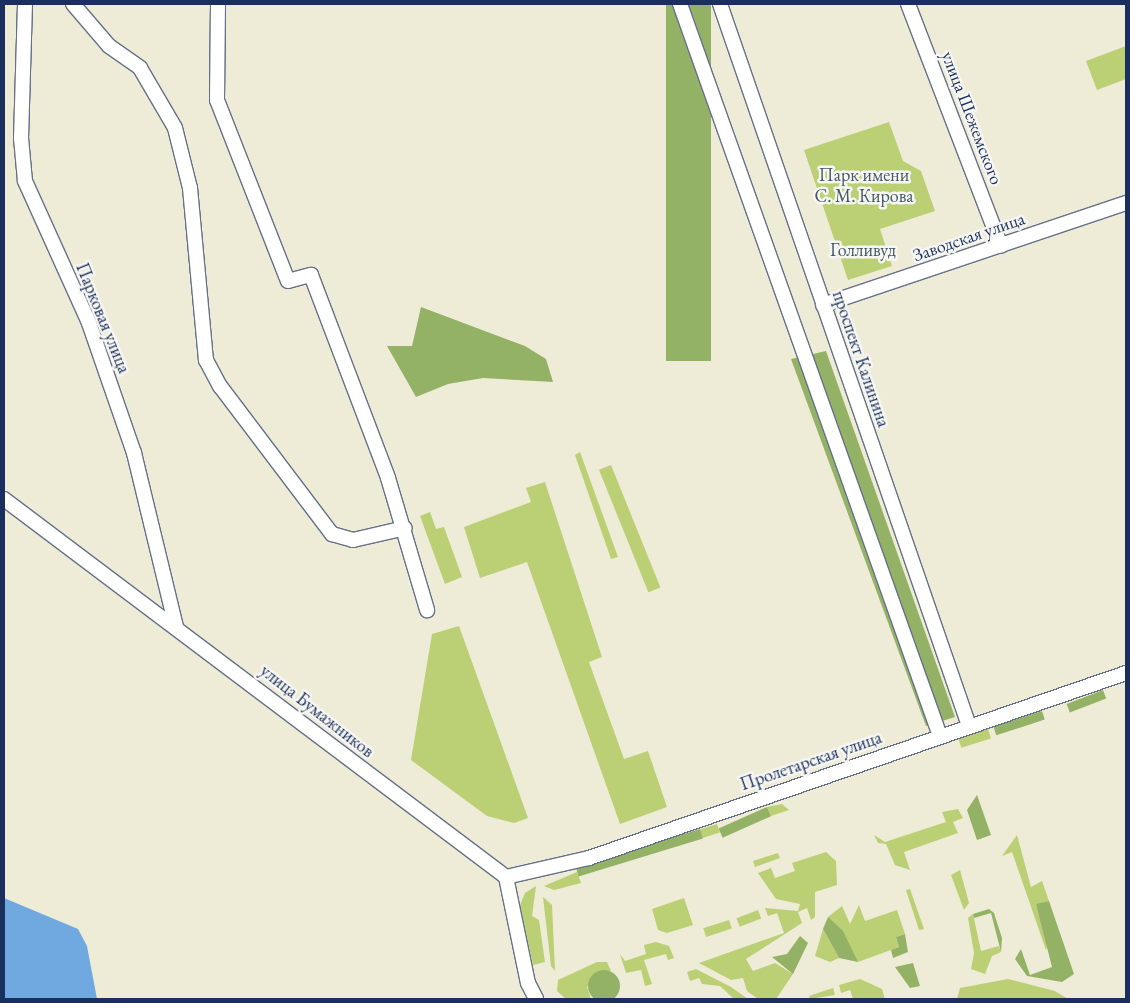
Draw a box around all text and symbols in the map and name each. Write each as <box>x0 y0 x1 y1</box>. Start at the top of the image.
street label: улица Шежемского <box>937 48 1007 188</box>
park label: Парк имени С. М. Кирова <box>815 165 913 208</box>
street label: Заводская улица <box>910 208 1028 266</box>
park label: Голливуд <box>830 239 896 261</box>
street label: Парковая улица <box>71 260 135 376</box>
street label: проспект Калинина <box>828 288 894 430</box>
street label: улица Бумажников <box>256 660 378 762</box>
street label: Пролетарская улица <box>737 727 885 795</box>

